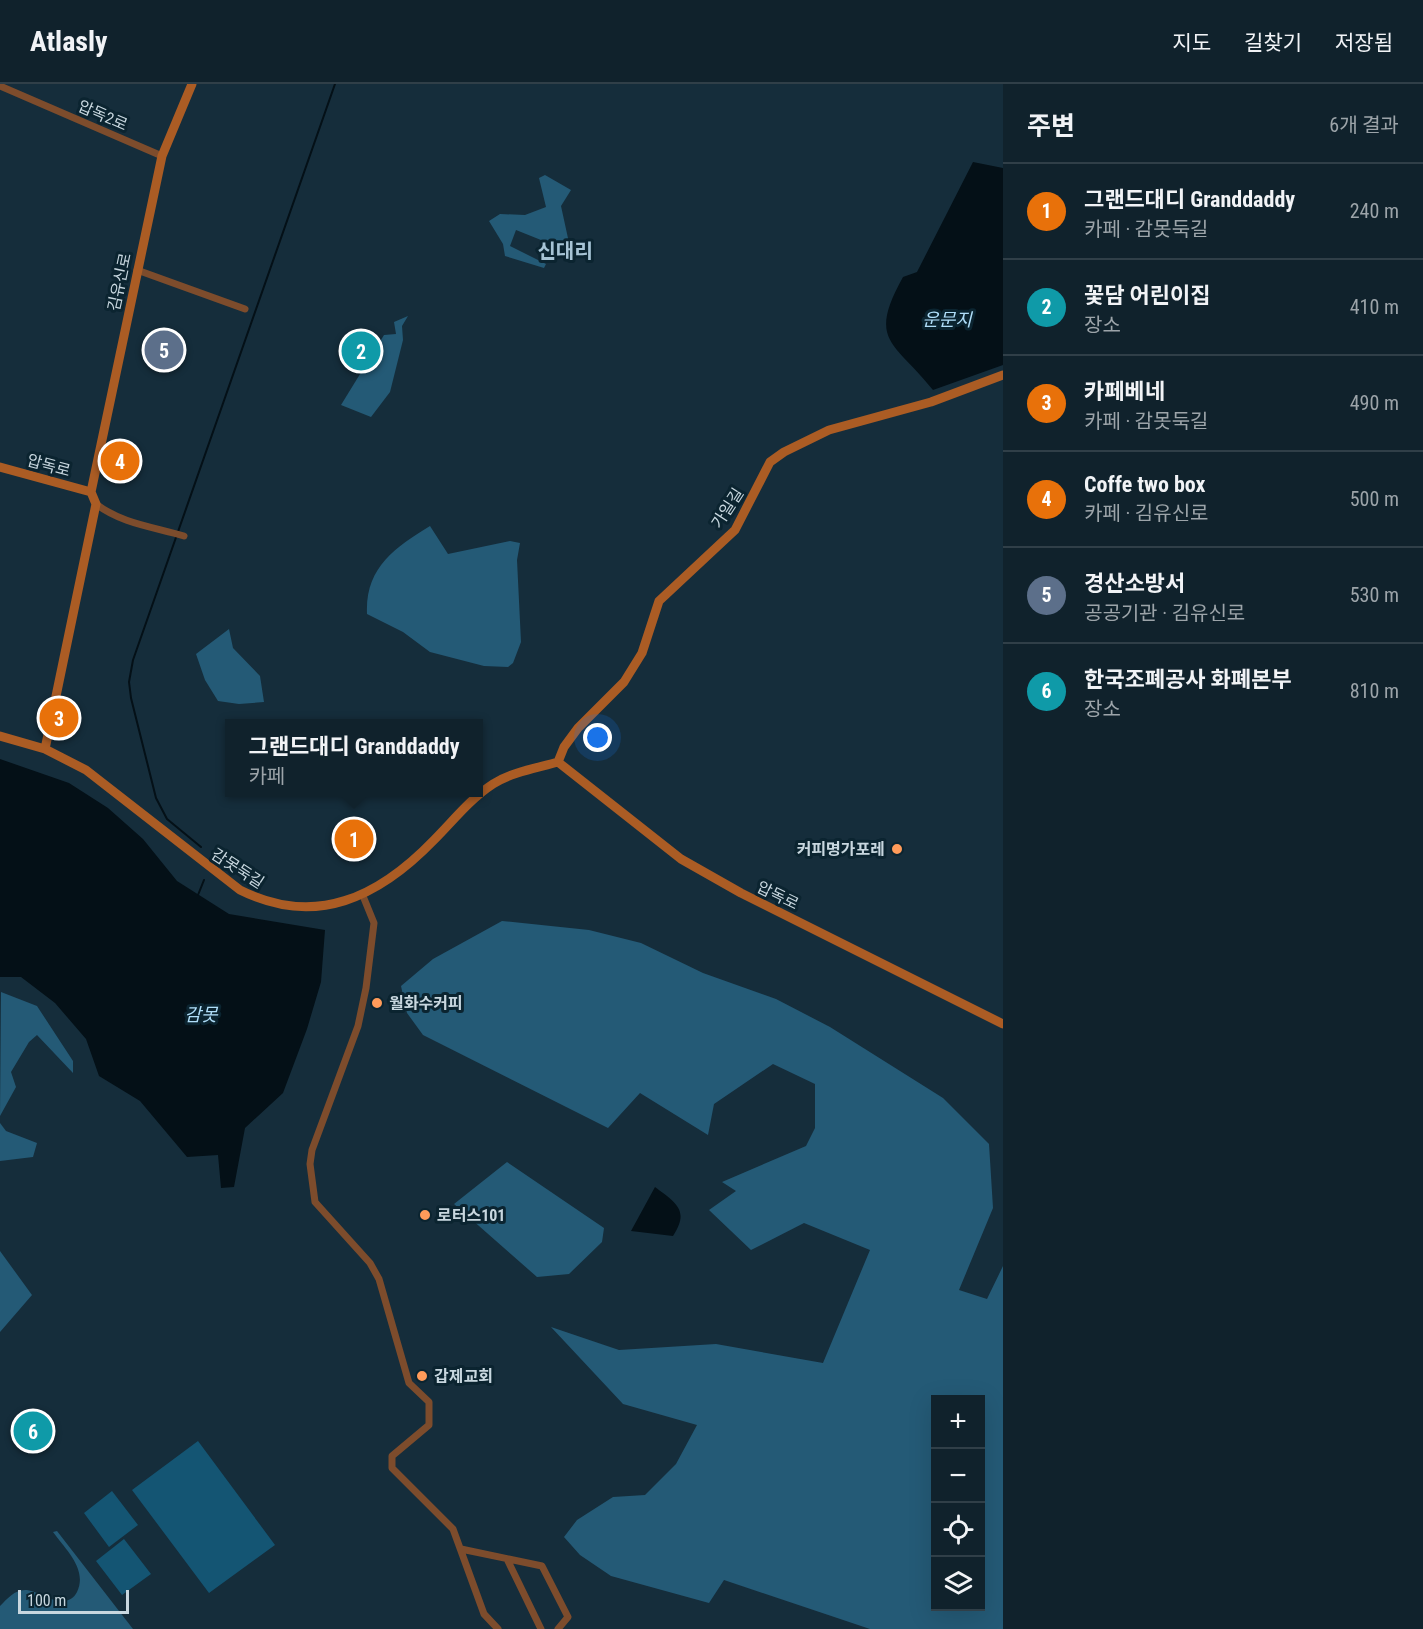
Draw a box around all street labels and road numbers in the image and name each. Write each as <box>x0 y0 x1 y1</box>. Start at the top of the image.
street label: 압독2로 <box>75 97 131 134</box>
street label: 김유신로 <box>104 251 135 313</box>
street label: 압독로 <box>25 451 73 480</box>
street label: 가일길 <box>707 485 747 532</box>
street label: 감못둑길 <box>208 844 268 892</box>
street label: 압독로 <box>754 877 802 914</box>

